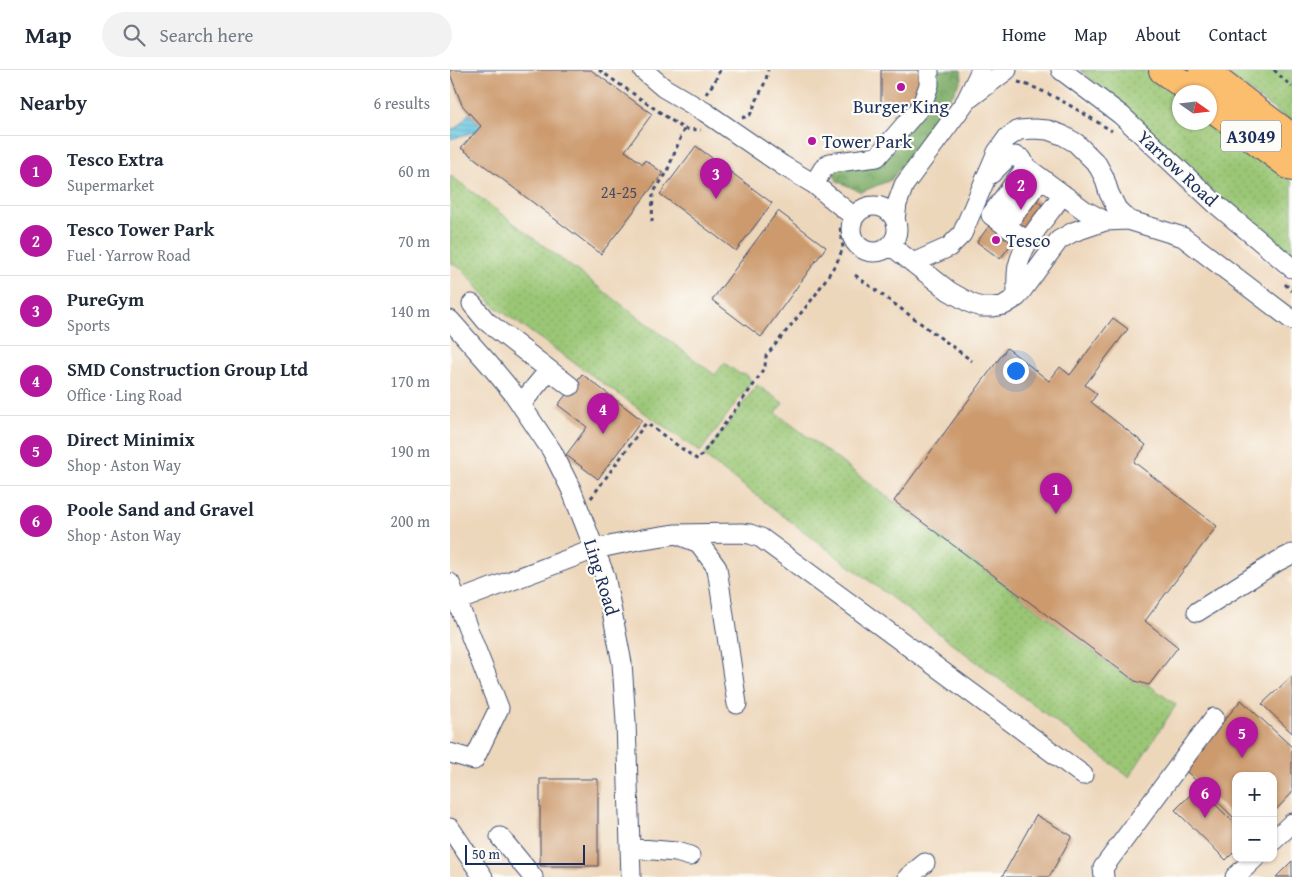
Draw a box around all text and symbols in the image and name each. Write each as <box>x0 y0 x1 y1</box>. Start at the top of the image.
search box <box>102 12 452 57</box>
text: Map <box>25 17 72 52</box>
icon: search <box>120 21 148 49</box>
text: Search here <box>160 21 253 49</box>
text: Home <box>1002 21 1046 48</box>
text: Map <box>1074 21 1107 48</box>
text: About <box>1135 21 1181 48</box>
text: Contact <box>1209 21 1267 48</box>
marker: Burger King <box>895 81 907 93</box>
north arrow <box>1172 85 1217 130</box>
text: Nearby <box>20 87 87 118</box>
text: 6 results <box>373 91 430 115</box>
place label: Burger King <box>853 92 950 120</box>
road number: A3049 <box>1221 120 1281 152</box>
street label: Yarrow Road <box>1131 123 1225 213</box>
place label: Tower Park <box>822 127 912 155</box>
marker: Tower Park <box>806 135 818 147</box>
text: Tesco Extra <box>67 145 164 173</box>
pin: 3 <box>700 158 732 199</box>
text: 1 <box>32 159 40 183</box>
text: 60 m <box>398 159 430 183</box>
pin: 2 <box>1005 169 1037 210</box>
text: Supermarket <box>67 173 154 197</box>
house number: 24-25 <box>601 180 637 204</box>
text: Tesco Tower Park <box>67 215 214 243</box>
place label: Tesco <box>1006 226 1051 254</box>
text: 2 <box>32 229 40 253</box>
text: 70 m <box>398 229 430 253</box>
marker: Tesco <box>990 234 1002 246</box>
text: Fuel · Yarrow Road <box>67 243 191 267</box>
text: PureGym <box>67 285 144 313</box>
text: 3 <box>32 299 40 323</box>
text: 140 m <box>390 299 430 323</box>
text: Sports <box>67 313 110 337</box>
text: SMD Construction Group Ltd <box>67 355 308 383</box>
your location <box>1003 358 1029 384</box>
text: 4 <box>32 369 40 393</box>
text: 170 m <box>390 369 430 393</box>
text: Office · Ling Road <box>67 383 182 407</box>
pin: 4 <box>587 393 619 434</box>
text: Direct Minimix <box>67 425 195 453</box>
text: 5 <box>32 439 40 463</box>
text: 190 m <box>390 439 430 463</box>
text: Shop · Aston Way <box>67 453 181 477</box>
pin: 1 <box>1040 473 1072 514</box>
text: Poole Sand and Gravel <box>67 495 254 523</box>
text: 6 <box>32 509 40 533</box>
text: 200 m <box>390 509 430 533</box>
text: Shop · Aston Way <box>67 523 181 547</box>
street label: Ling Road <box>577 535 627 620</box>
pin: 5 <box>1226 717 1258 758</box>
map controls <box>1232 772 1277 862</box>
button: + <box>1232 772 1277 817</box>
pin: 6 <box>1189 777 1221 818</box>
button: − <box>1232 817 1277 862</box>
scale bar <box>465 842 585 865</box>
text: 50 m <box>472 844 500 864</box>

